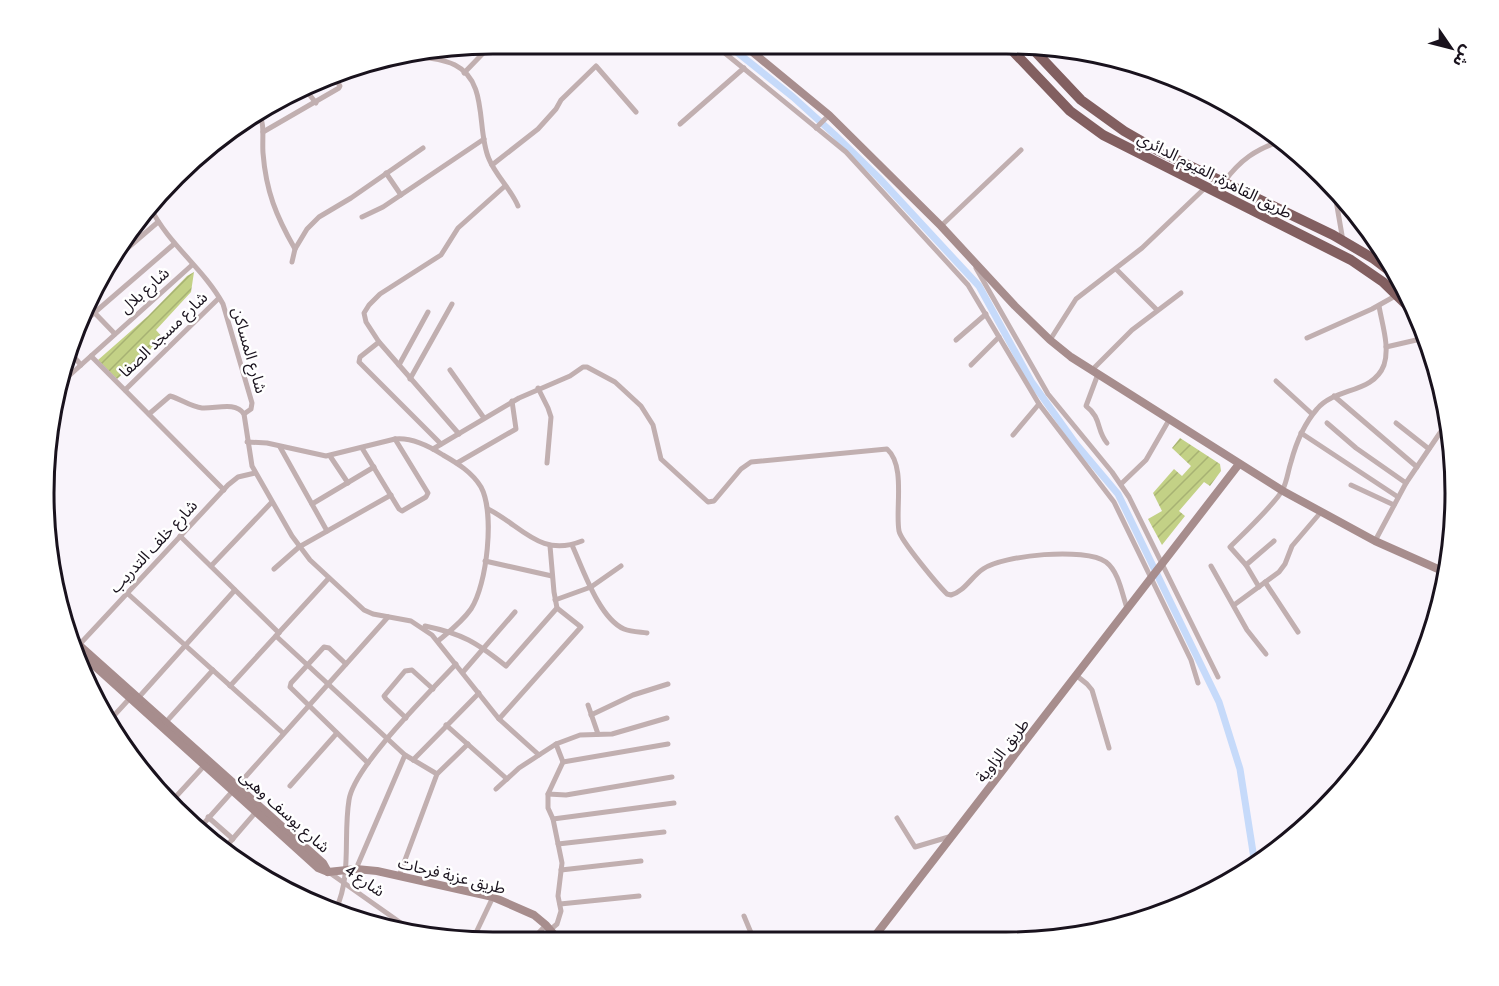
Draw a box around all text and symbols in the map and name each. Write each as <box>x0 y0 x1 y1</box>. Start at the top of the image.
north arrow <box>1421 18 1481 78</box>
text: ش <box>1449 42 1477 71</box>
street label: طريق القاهرة, الفيوم الدائري <box>1133 128 1295 225</box>
street label: شارع بلال <box>116 263 175 320</box>
street label: شارع مسجد الصفا <box>115 288 213 383</box>
street label: شارع المساكن <box>225 305 271 396</box>
street label: شارع خلف التدريب <box>105 496 204 599</box>
street label: طريق الزاوية <box>972 715 1034 786</box>
street label: شارع يوسف وهبى <box>234 766 334 859</box>
street label: طريق عزبة فرحات <box>396 853 508 899</box>
street label: شارع 4 <box>339 860 388 903</box>

